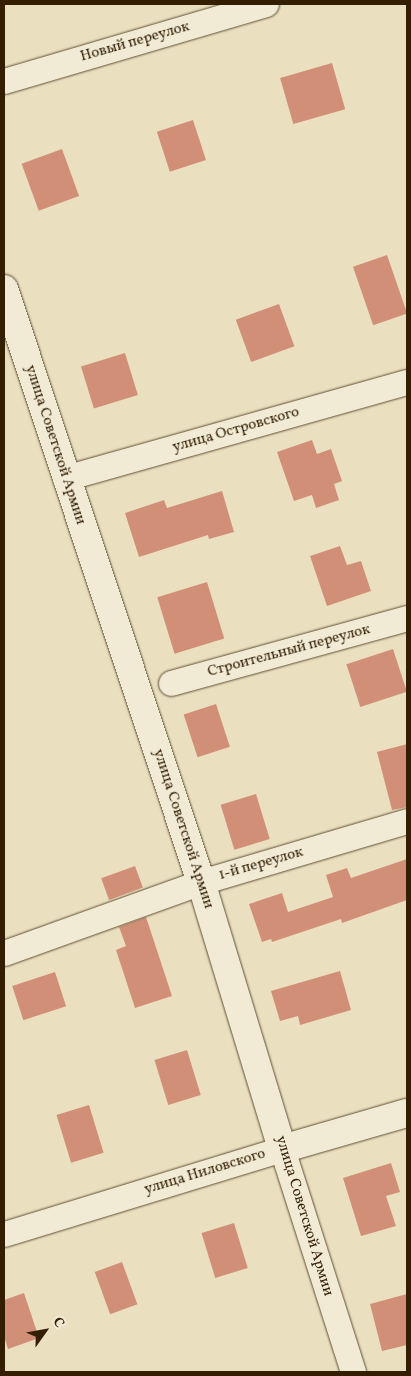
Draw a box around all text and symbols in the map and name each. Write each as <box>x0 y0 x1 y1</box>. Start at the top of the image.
street label: Новый переулок <box>78 18 192 66</box>
street label: улица Советской Армии <box>21 363 89 527</box>
street label: улица Островского <box>171 403 301 457</box>
street label: Строительный переулок <box>206 621 372 681</box>
street label: улица Советской Армии <box>149 747 217 911</box>
street label: 1-й переулок <box>217 843 305 885</box>
street label: улица Советской Армии <box>271 1134 337 1298</box>
street label: улица Ниловского <box>142 1145 268 1199</box>
north arrow <box>20 1306 70 1356</box>
text: С <box>48 1314 69 1332</box>

